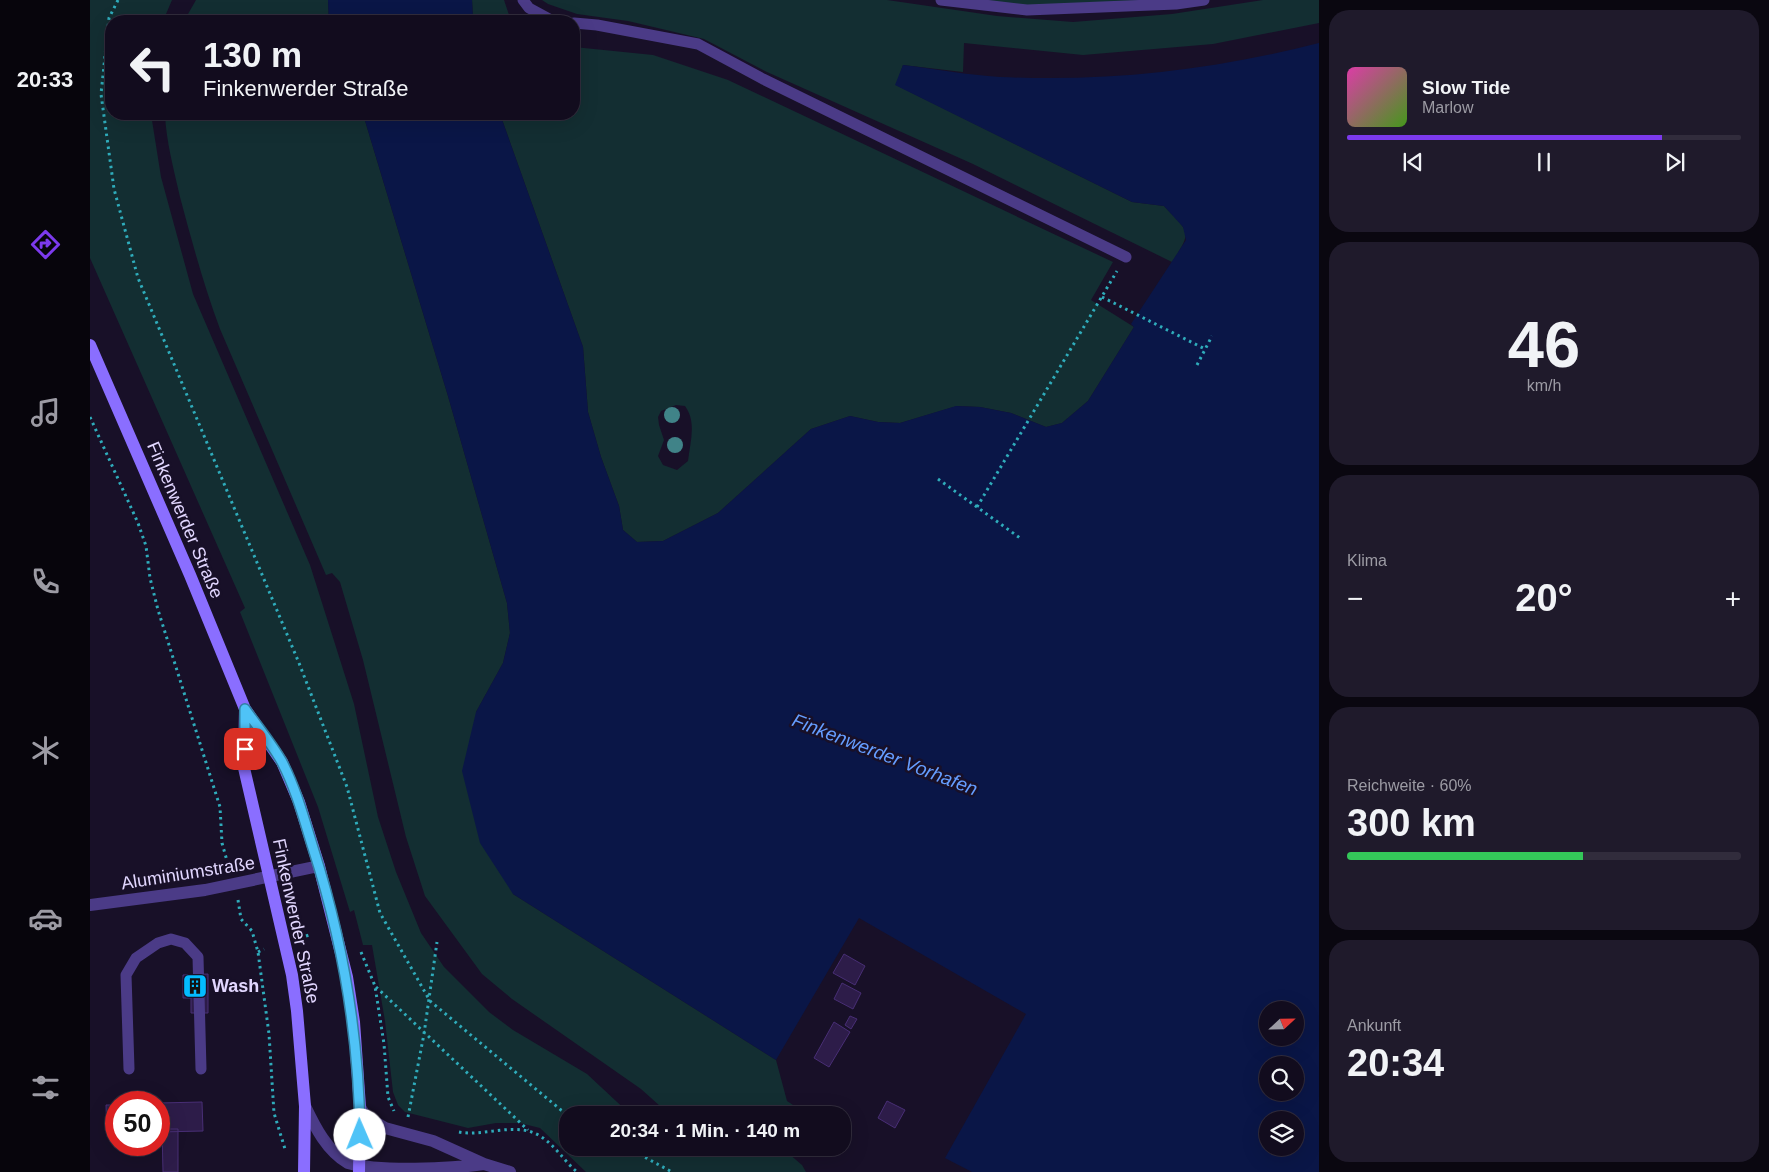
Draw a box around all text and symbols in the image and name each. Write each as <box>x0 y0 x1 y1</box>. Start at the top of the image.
icon: left <box>120 35 185 100</box>
text: 130 m <box>203 35 302 74</box>
text: 20:33 <box>17 67 73 92</box>
text: Finkenwerder Straße <box>203 76 408 101</box>
text: Slow Tide <box>1422 77 1510 98</box>
text: Marlow <box>1422 99 1474 116</box>
icon: previous <box>1399 148 1427 176</box>
icon: pause <box>1530 148 1558 176</box>
icon: next <box>1661 148 1689 176</box>
icon: directions <box>28 227 63 262</box>
text: 46 <box>1508 308 1580 381</box>
text: km/h <box>1527 377 1561 394</box>
icon: music <box>28 395 63 430</box>
street label: Finkenwerder Straße <box>143 439 227 601</box>
text: Klima <box>1347 552 1387 569</box>
icon: phone <box>28 564 63 599</box>
text: 20° <box>1515 577 1573 619</box>
text: − <box>1347 583 1363 614</box>
text: + <box>1725 583 1741 614</box>
water label: Finkenwerder Vorhafen <box>789 709 980 800</box>
pin <box>224 728 266 770</box>
icon: climate <box>28 733 63 768</box>
icon: arrive <box>231 735 259 763</box>
text: Reichweite · 60% <box>1347 777 1472 794</box>
text: 300 km <box>1347 802 1476 844</box>
street label: Finkenwerder Straße <box>269 837 323 1005</box>
street label: Aluminiumstraße <box>120 853 256 893</box>
icon: car <box>28 901 63 936</box>
building icon: Wash <box>182 973 208 999</box>
place label: Wash <box>212 976 259 996</box>
north arrow <box>1259 1001 1304 1046</box>
map controls <box>1259 1001 1304 1156</box>
text: Ankunft <box>1347 1017 1401 1034</box>
text: 20:34 <box>1347 1042 1444 1084</box>
button: search <box>1259 1056 1304 1101</box>
icon: filters <box>28 1070 63 1105</box>
speed limit sign: 50 <box>105 1091 170 1156</box>
position arrow <box>333 1108 385 1160</box>
button: layers <box>1259 1111 1304 1156</box>
text: 20:34 · 1 Min. · 140 m <box>610 1120 800 1141</box>

